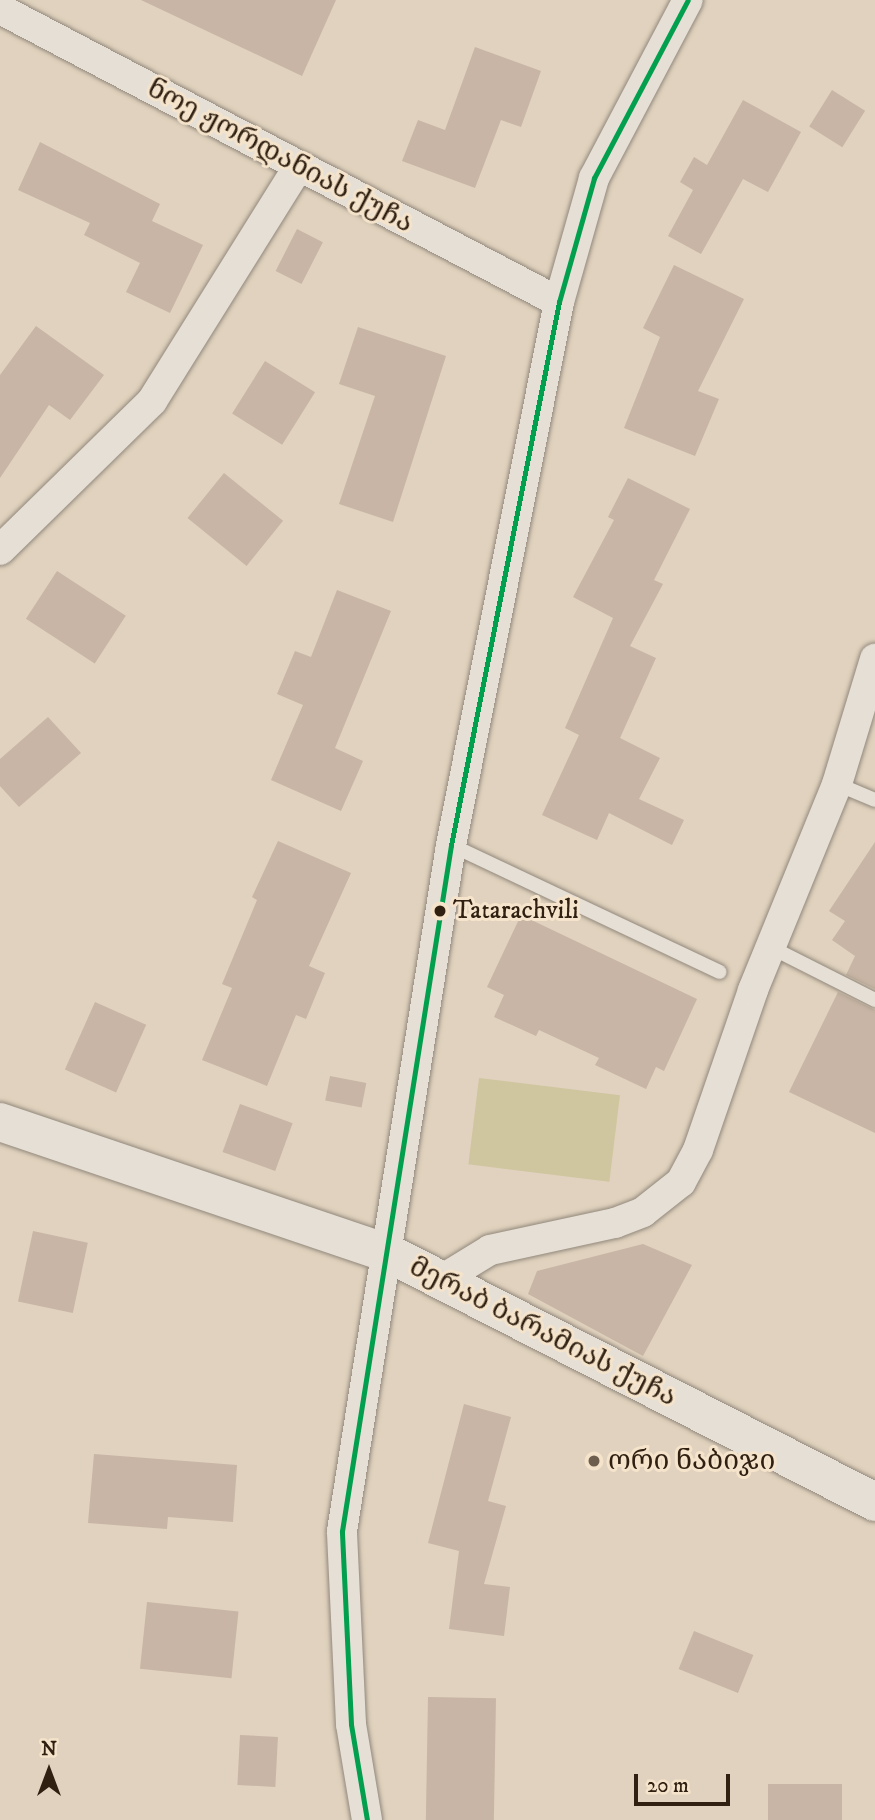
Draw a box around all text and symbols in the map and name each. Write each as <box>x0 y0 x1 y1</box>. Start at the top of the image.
street label: ნოე ჟორდანიას ქუჩა <box>141 72 419 240</box>
place label: Tatarachvili <box>453 895 579 927</box>
marker: Tatarachvili <box>433 904 447 918</box>
street label: მერაბ ბარამიას ქუჩა <box>404 1250 682 1414</box>
place label: ორი ნაბიჯი <box>608 1444 775 1478</box>
marker: ორი ნაბიჯი <box>586 1453 602 1469</box>
north arrow <box>14 1736 84 1806</box>
text: N <box>41 1738 57 1761</box>
scale bar <box>637 1760 733 1804</box>
text: 20 m <box>647 1773 689 1799</box>

